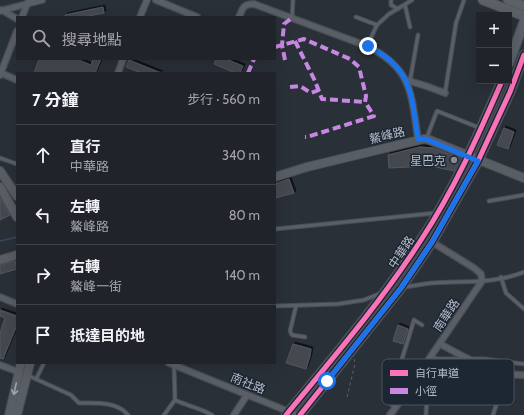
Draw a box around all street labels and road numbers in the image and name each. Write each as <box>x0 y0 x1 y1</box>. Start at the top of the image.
street label: 鰲峰路 <box>368 123 406 147</box>
street label: 中華路 <box>385 233 417 271</box>
street label: 南華路 <box>430 296 462 334</box>
street label: 南社路 <box>228 369 268 397</box>

